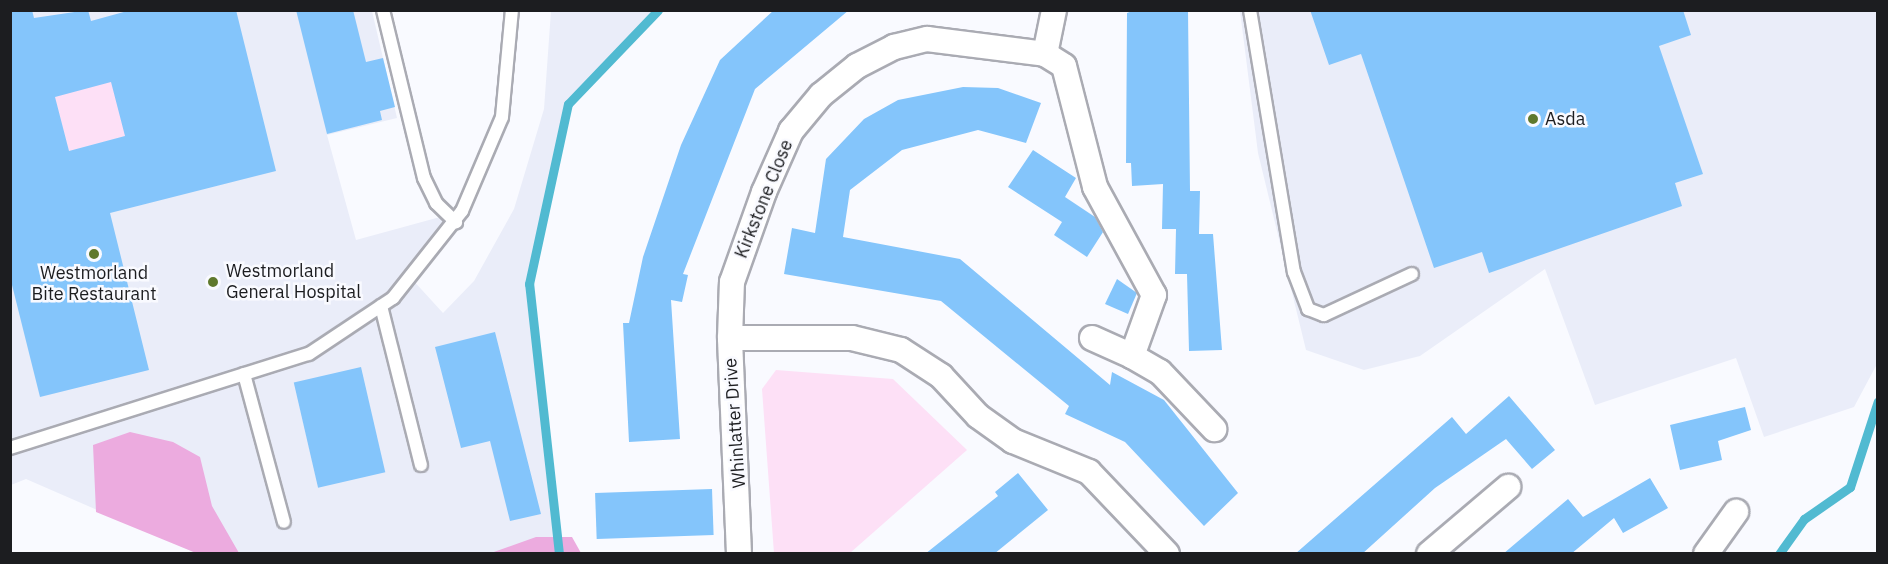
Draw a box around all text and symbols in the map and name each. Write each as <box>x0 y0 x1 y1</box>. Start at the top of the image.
place label: Asda <box>1545 108 1585 130</box>
marker: Asda <box>1526 112 1540 126</box>
street label: Kirkstone Close <box>730 137 798 261</box>
marker: Westmorland Bite Restaurant <box>87 247 101 261</box>
place label: Westmorland General Hospital <box>226 261 361 304</box>
place label: Westmorland Bite Restaurant <box>31 263 157 306</box>
marker: Westmorland General Hospital <box>204 273 222 291</box>
street label: Whinlatter Drive <box>720 357 750 489</box>

